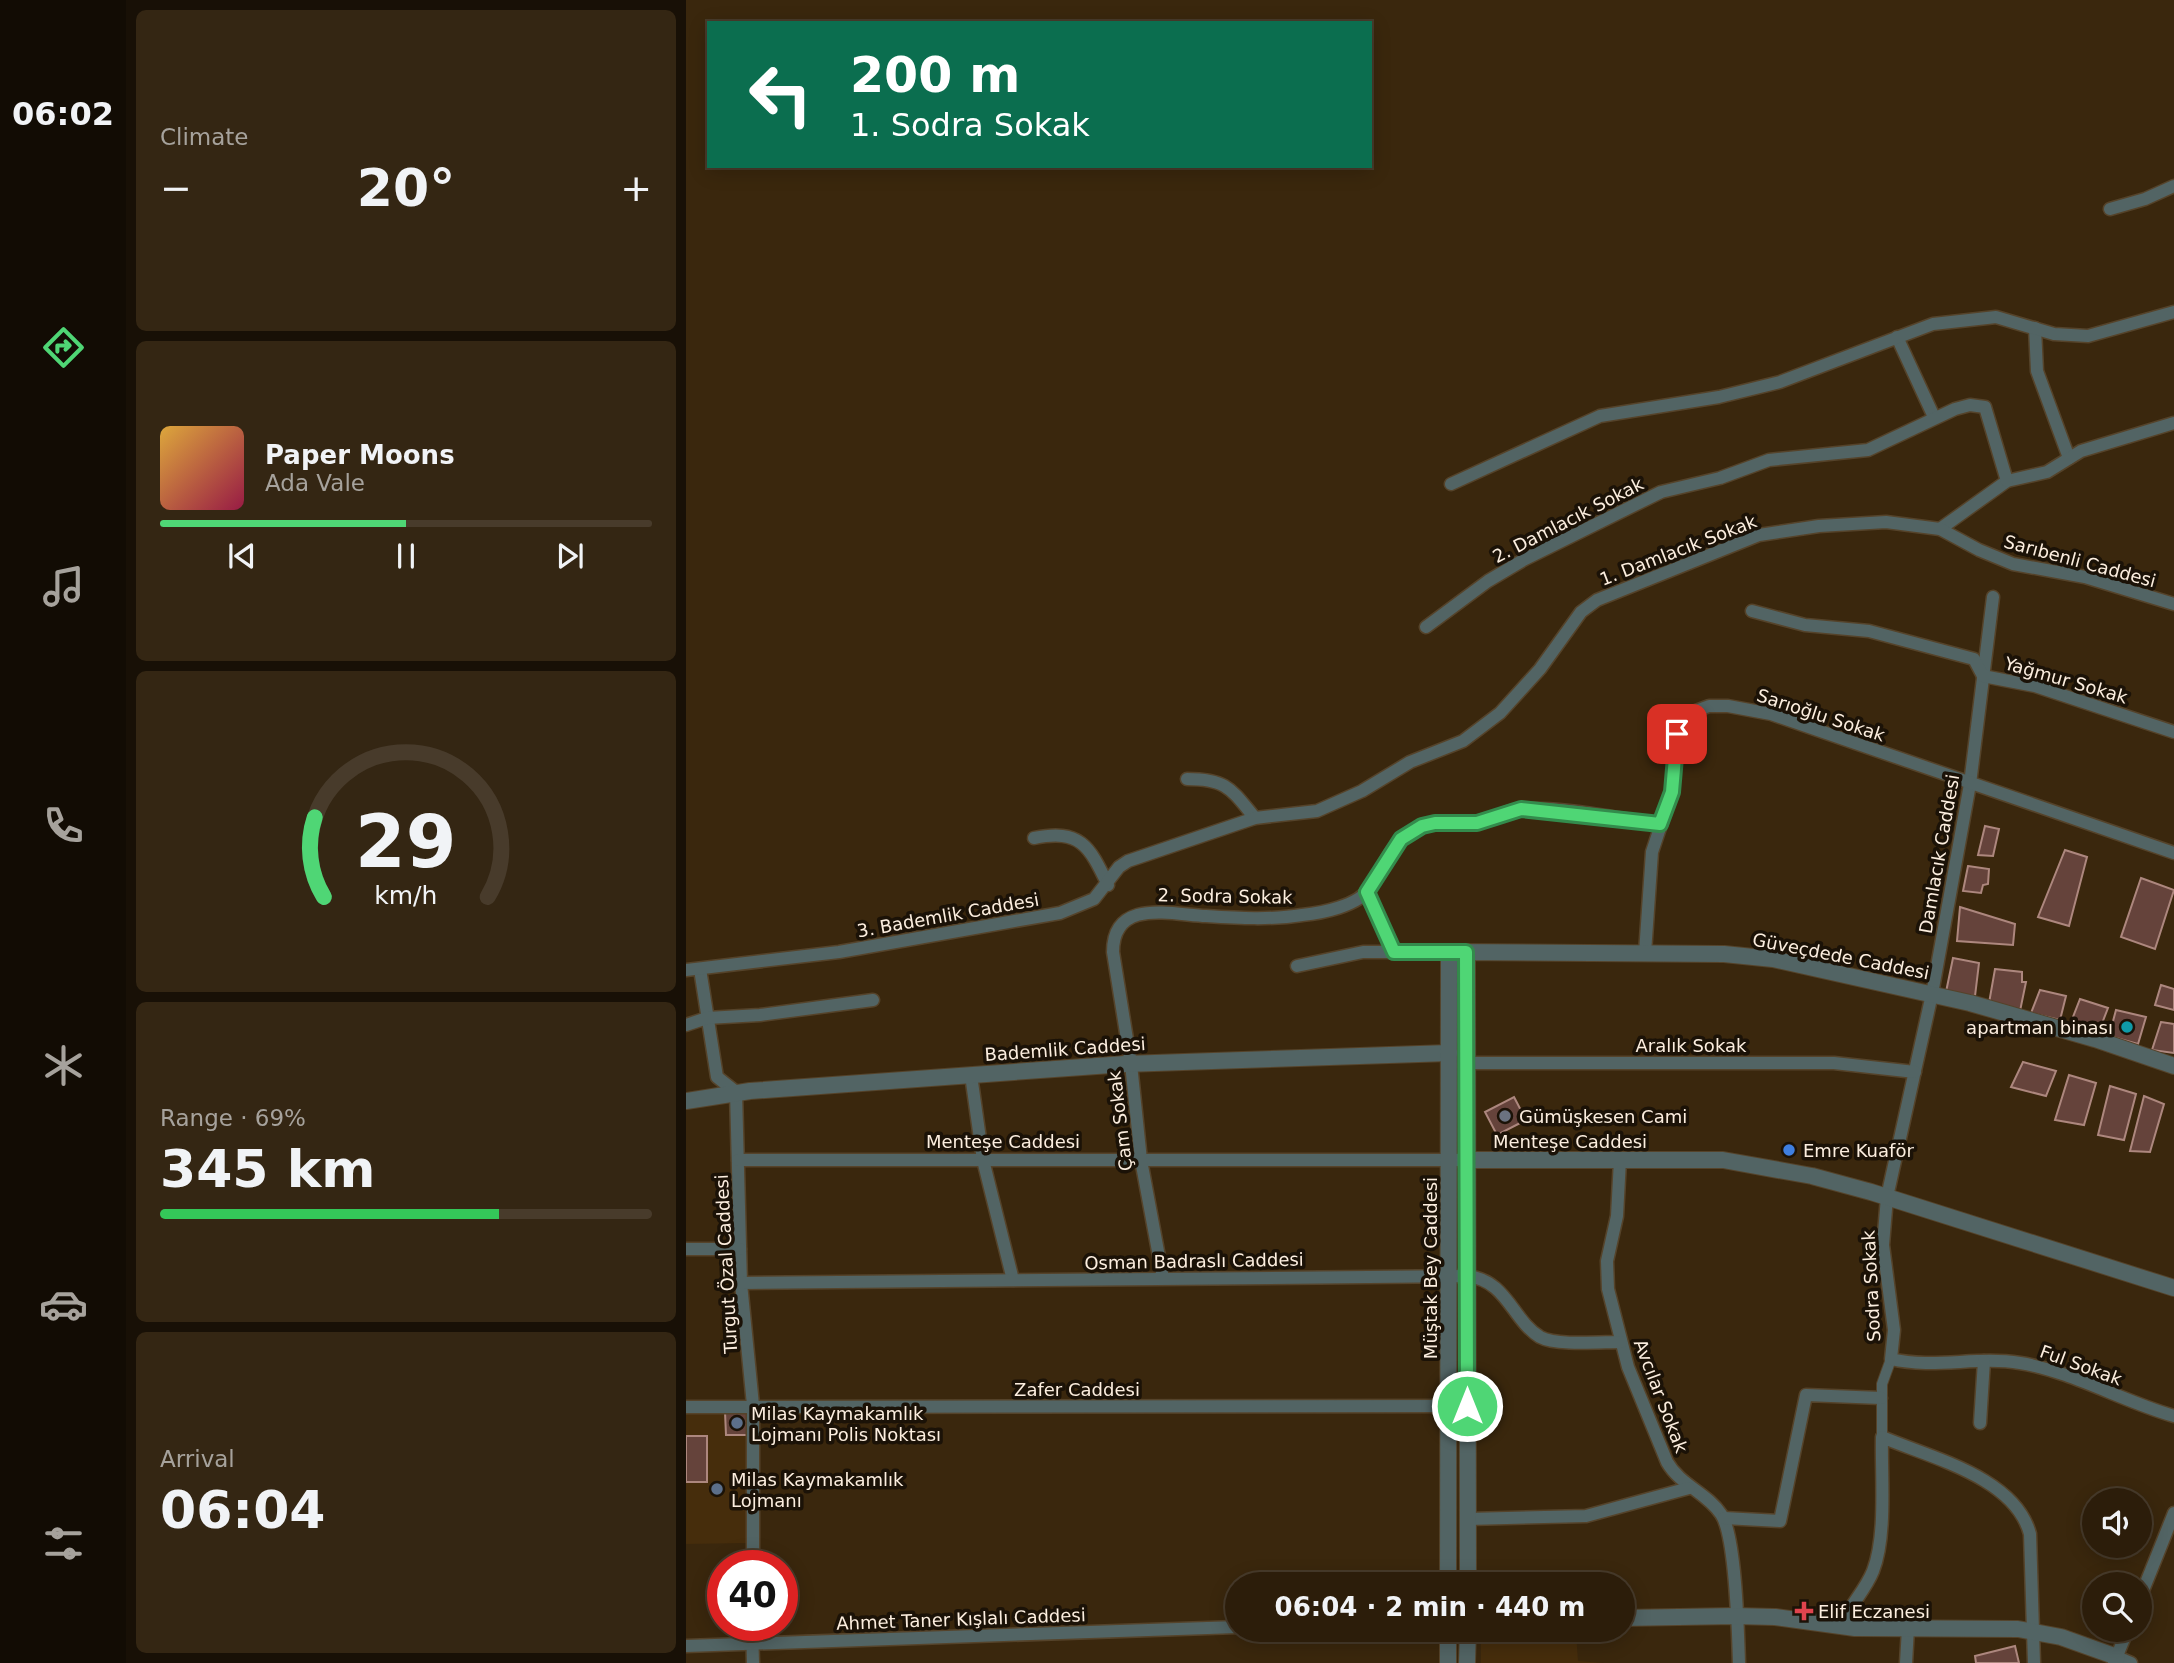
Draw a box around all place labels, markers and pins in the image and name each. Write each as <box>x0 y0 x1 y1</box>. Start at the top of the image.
pin <box>1647 704 1707 764</box>
place label: apartman binası <box>1966 1017 2113 1038</box>
marker: apartman binası <box>2119 1019 2135 1035</box>
place label: Gümüşkesen Cami <box>1519 1106 1687 1127</box>
marker: Gümüşkesen Cami <box>1497 1108 1513 1124</box>
place label: Emre Kuaför <box>1803 1140 1914 1161</box>
marker: Emre Kuaför <box>1781 1142 1797 1158</box>
place label: Milas Kaymakamlık Lojmanı Polis Noktası <box>751 1403 941 1445</box>
marker: Milas Kaymakamlık Lojmanı Polis Noktası <box>729 1415 745 1431</box>
place label: Milas Kaymakamlık Lojmanı <box>731 1469 904 1511</box>
marker: Milas Kaymakamlık Lojmanı <box>709 1481 725 1497</box>
place label: Elif Eczanesi <box>1818 1601 1930 1622</box>
marker: Elif Eczanesi <box>1796 1603 1812 1619</box>

